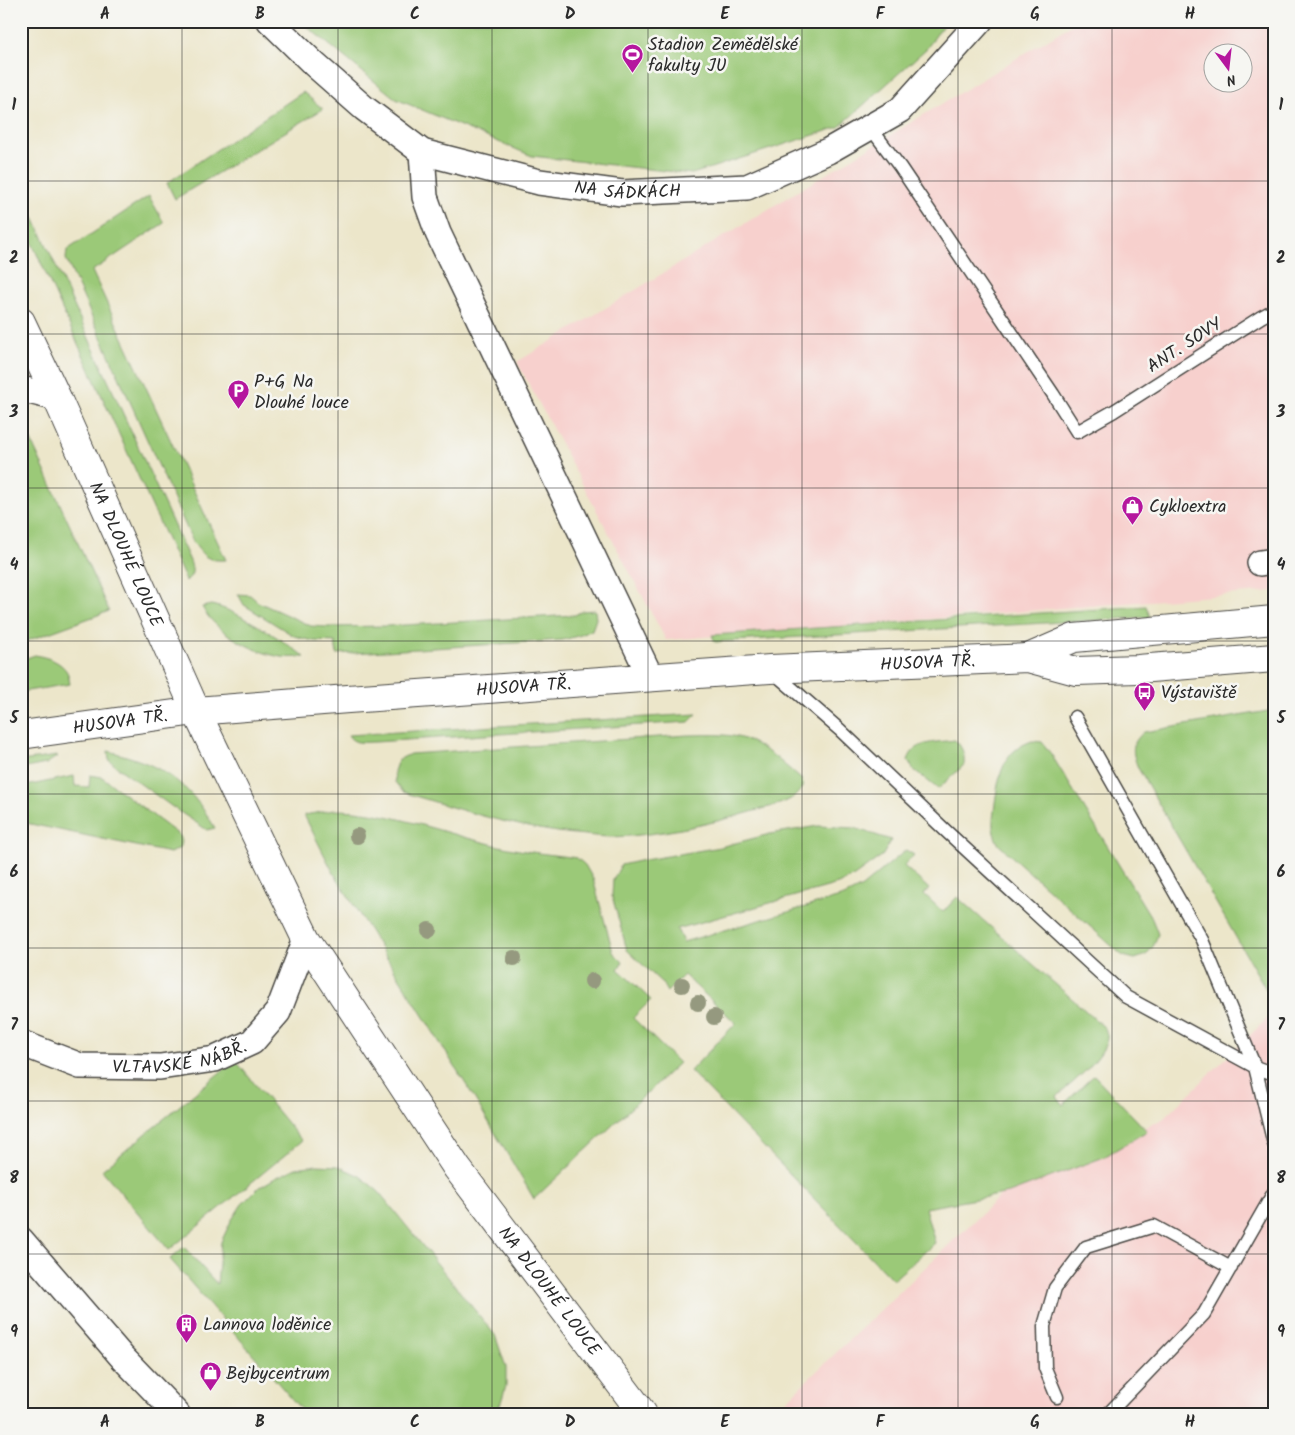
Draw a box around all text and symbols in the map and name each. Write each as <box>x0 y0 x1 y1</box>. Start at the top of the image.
text: A <box>100 2 110 27</box>
text: B <box>255 2 265 27</box>
text: C <box>410 2 420 27</box>
text: D <box>565 2 576 27</box>
text: E <box>721 2 731 27</box>
text: F <box>876 2 886 27</box>
text: G <box>1030 2 1040 27</box>
text: H <box>1185 2 1195 27</box>
place label: Stadion Zemědělské fakulty JU <box>648 31 799 81</box>
sports icon: Stadion Zemědělské fakulty JU <box>620 42 644 73</box>
north arrow <box>1202 42 1252 92</box>
text: N <box>1224 68 1238 91</box>
text: 1 <box>12 93 17 118</box>
text: 1 <box>1279 93 1284 118</box>
street label: NA SÁDKÁCH <box>572 174 682 209</box>
text: 2 <box>9 246 19 271</box>
text: 2 <box>1276 246 1286 271</box>
street label: ANT. SOVY <box>1141 311 1229 382</box>
place label: P+G Na Dlouhé louce <box>254 368 349 418</box>
parking icon: P+G Na Dlouhé louce <box>226 379 250 410</box>
text: 3 <box>9 400 19 425</box>
text: 3 <box>1276 400 1286 425</box>
street label: NA DLOUHÉ LOUCE <box>80 477 170 633</box>
place label: Cykloextra <box>1149 493 1226 522</box>
shop icon: Cykloextra <box>1121 494 1145 525</box>
text: 4 <box>10 553 19 578</box>
text: 4 <box>1277 553 1286 578</box>
street label: HUSOVA TŘ. <box>879 647 976 680</box>
street label: HUSOVA TŘ. <box>475 670 572 706</box>
place label: Výstaviště <box>1161 679 1238 708</box>
bus stop icon: Výstaviště <box>1133 680 1157 711</box>
street label: HUSOVA TŘ. <box>71 702 170 744</box>
text: 5 <box>9 706 20 731</box>
text: 5 <box>1276 706 1287 731</box>
text: 6 <box>10 860 19 885</box>
text: 6 <box>1277 860 1286 885</box>
text: 7 <box>10 1013 18 1038</box>
text: 7 <box>1277 1013 1285 1038</box>
street label: VLTAVSKÉ NÁBŘ. <box>112 1033 252 1083</box>
text: 8 <box>9 1166 19 1191</box>
text: 8 <box>1276 1166 1286 1191</box>
street label: NA DLOUHÉ LOUCE <box>490 1221 608 1363</box>
place label: Lannova loděnice <box>203 1311 331 1340</box>
building icon: Lannova loděnice <box>175 1312 199 1343</box>
text: 9 <box>10 1320 18 1345</box>
text: 9 <box>1277 1320 1285 1345</box>
place label: Bejbycentrum <box>226 1360 330 1389</box>
shop icon: Bejbycentrum <box>198 1361 222 1392</box>
text: A <box>100 1410 110 1435</box>
text: B <box>255 1410 265 1435</box>
text: C <box>410 1410 420 1435</box>
text: D <box>565 1410 576 1435</box>
text: E <box>721 1410 731 1435</box>
text: F <box>876 1410 886 1435</box>
text: G <box>1030 1410 1040 1435</box>
text: H <box>1185 1410 1195 1435</box>

